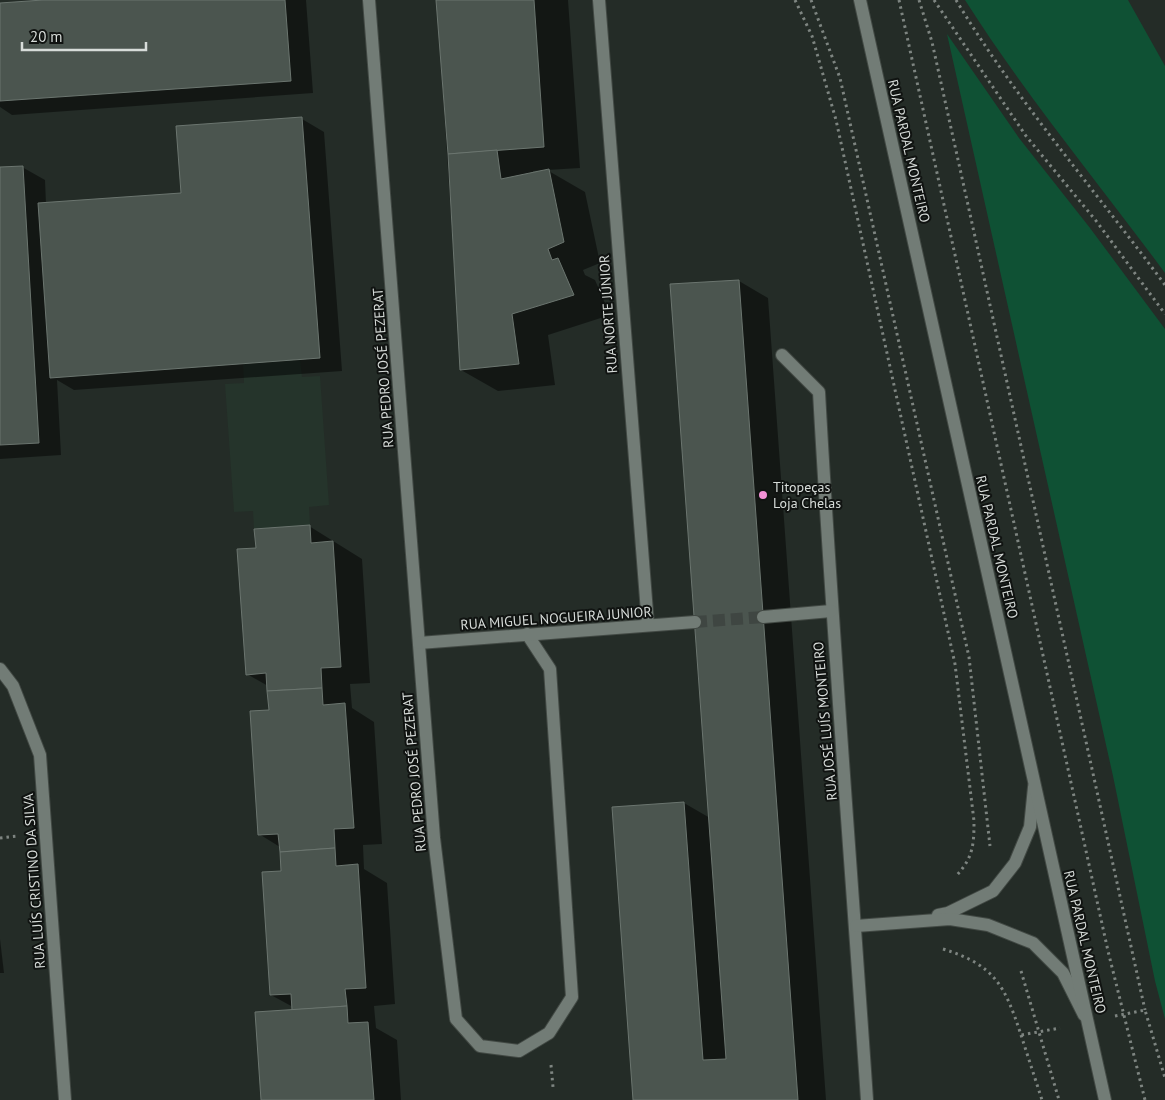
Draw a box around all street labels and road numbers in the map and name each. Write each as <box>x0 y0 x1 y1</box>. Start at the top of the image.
street label: RUA PARDAL MONTEIRO <box>884 78 934 224</box>
street label: RUA NORTE JÚNIOR <box>595 254 621 374</box>
street label: RUA PEDRO JOSÉ PEZERAT <box>368 287 398 448</box>
street label: RUA PARDAL MONTEIRO <box>972 474 1022 620</box>
street label: RUA MIGUEL NOGUEIRA JUNIOR <box>460 602 652 634</box>
street label: RUA JOSÉ LUÍS MONTEIRO <box>809 641 841 801</box>
street label: RUA PEDRO JOSÉ PEZERAT <box>398 691 430 853</box>
street label: RUA LUÍS CRISTINO DA SILVA <box>19 792 49 969</box>
street label: RUA PARDAL MONTEIRO <box>1060 869 1110 1015</box>

